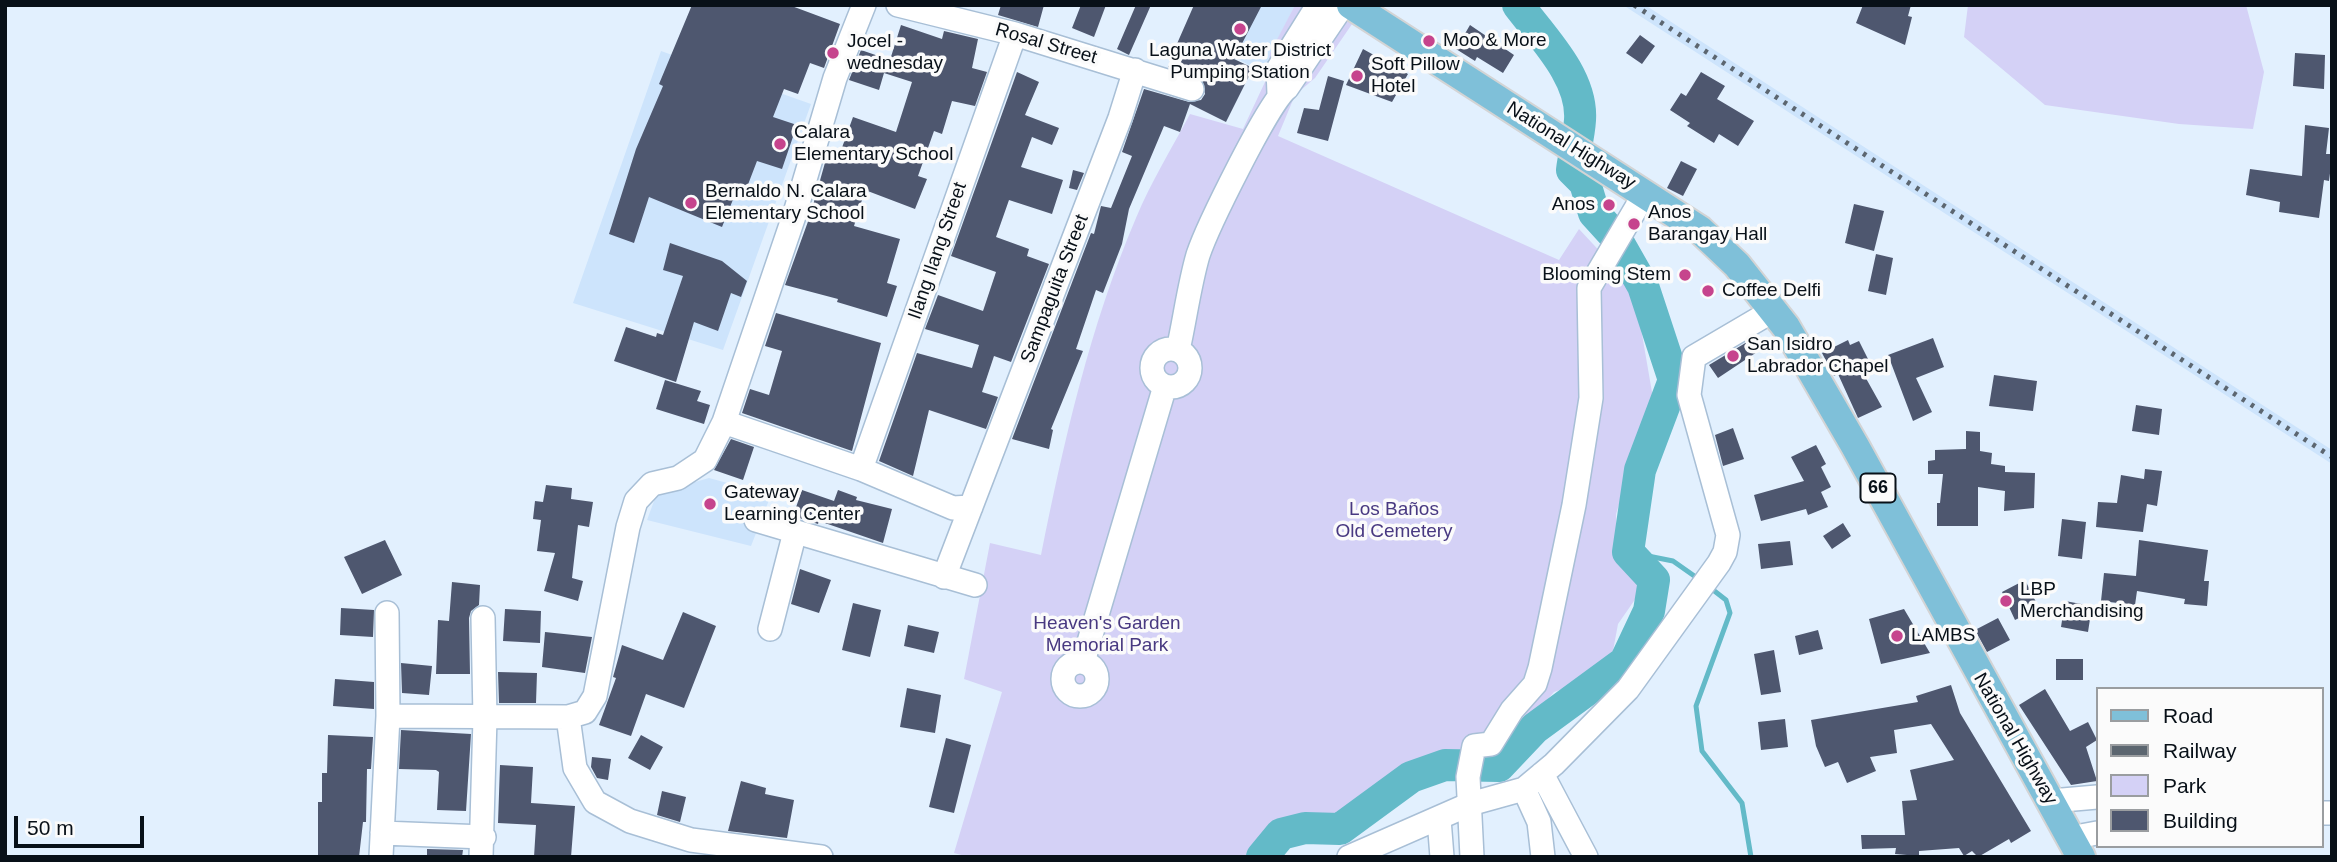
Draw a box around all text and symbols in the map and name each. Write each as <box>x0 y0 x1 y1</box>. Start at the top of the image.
street label: Rosal Street <box>993 19 1099 69</box>
marker: Laguna Water District Pumping Station <box>1232 21 1248 37</box>
place label: Moo & More <box>1443 30 1546 52</box>
place label: Jocel - wednesday <box>847 31 943 75</box>
marker: Moo & More <box>1421 33 1437 49</box>
place label: Laguna Water District Pumping Station <box>1149 40 1331 84</box>
marker: Jocel - wednesday <box>825 45 841 61</box>
place label: Soft Pillow Hotel <box>1371 54 1460 98</box>
marker: Soft Pillow Hotel <box>1349 68 1365 84</box>
street label: National Highway <box>1502 97 1640 195</box>
place label: Calara Elementary School <box>794 122 953 166</box>
marker: Calara Elementary School <box>772 136 788 152</box>
street label: Ilang Ilang Street <box>904 179 972 323</box>
place label: Bernaldo N. Calara Elementary School <box>705 181 867 225</box>
place label: Anos <box>1552 194 1595 216</box>
marker: Bernaldo N. Calara Elementary School <box>683 195 699 211</box>
marker: Anos <box>1601 197 1617 213</box>
place label: Anos Barangay Hall <box>1648 202 1767 246</box>
street label: Sampaguita Street <box>1016 211 1094 367</box>
marker: Anos Barangay Hall <box>1626 216 1642 232</box>
place label: Blooming Stem <box>1542 264 1671 286</box>
marker: Blooming Stem <box>1677 267 1693 283</box>
place label: Coffee Delfi <box>1722 280 1821 302</box>
marker: Coffee Delfi <box>1700 283 1716 299</box>
place label: San Isidro Labrador Chapel <box>1747 334 1889 378</box>
marker: San Isidro Labrador Chapel <box>1725 348 1741 364</box>
road number: 66 <box>1860 474 1896 502</box>
place label: Gateway Learning Center <box>724 482 860 526</box>
marker: Gateway Learning Center <box>702 496 718 512</box>
park label: Los Baños Old Cemetery <box>1335 499 1453 543</box>
place label: LBP Merchandising <box>2020 579 2144 623</box>
marker: LBP Merchandising <box>1998 593 2014 609</box>
park label: Heaven's Garden Memorial Park <box>1033 613 1181 657</box>
place label: LAMBS <box>1911 625 1975 647</box>
marker: LAMBS <box>1889 628 1905 644</box>
street label: National Highway <box>1968 669 2062 809</box>
legend <box>2096 687 2323 848</box>
text: Road <box>2163 704 2213 727</box>
text: Railway <box>2163 739 2237 762</box>
text: Park <box>2163 774 2206 797</box>
scale bar <box>18 802 147 846</box>
text: Building <box>2163 809 2238 832</box>
text: 50 m <box>27 816 74 839</box>

